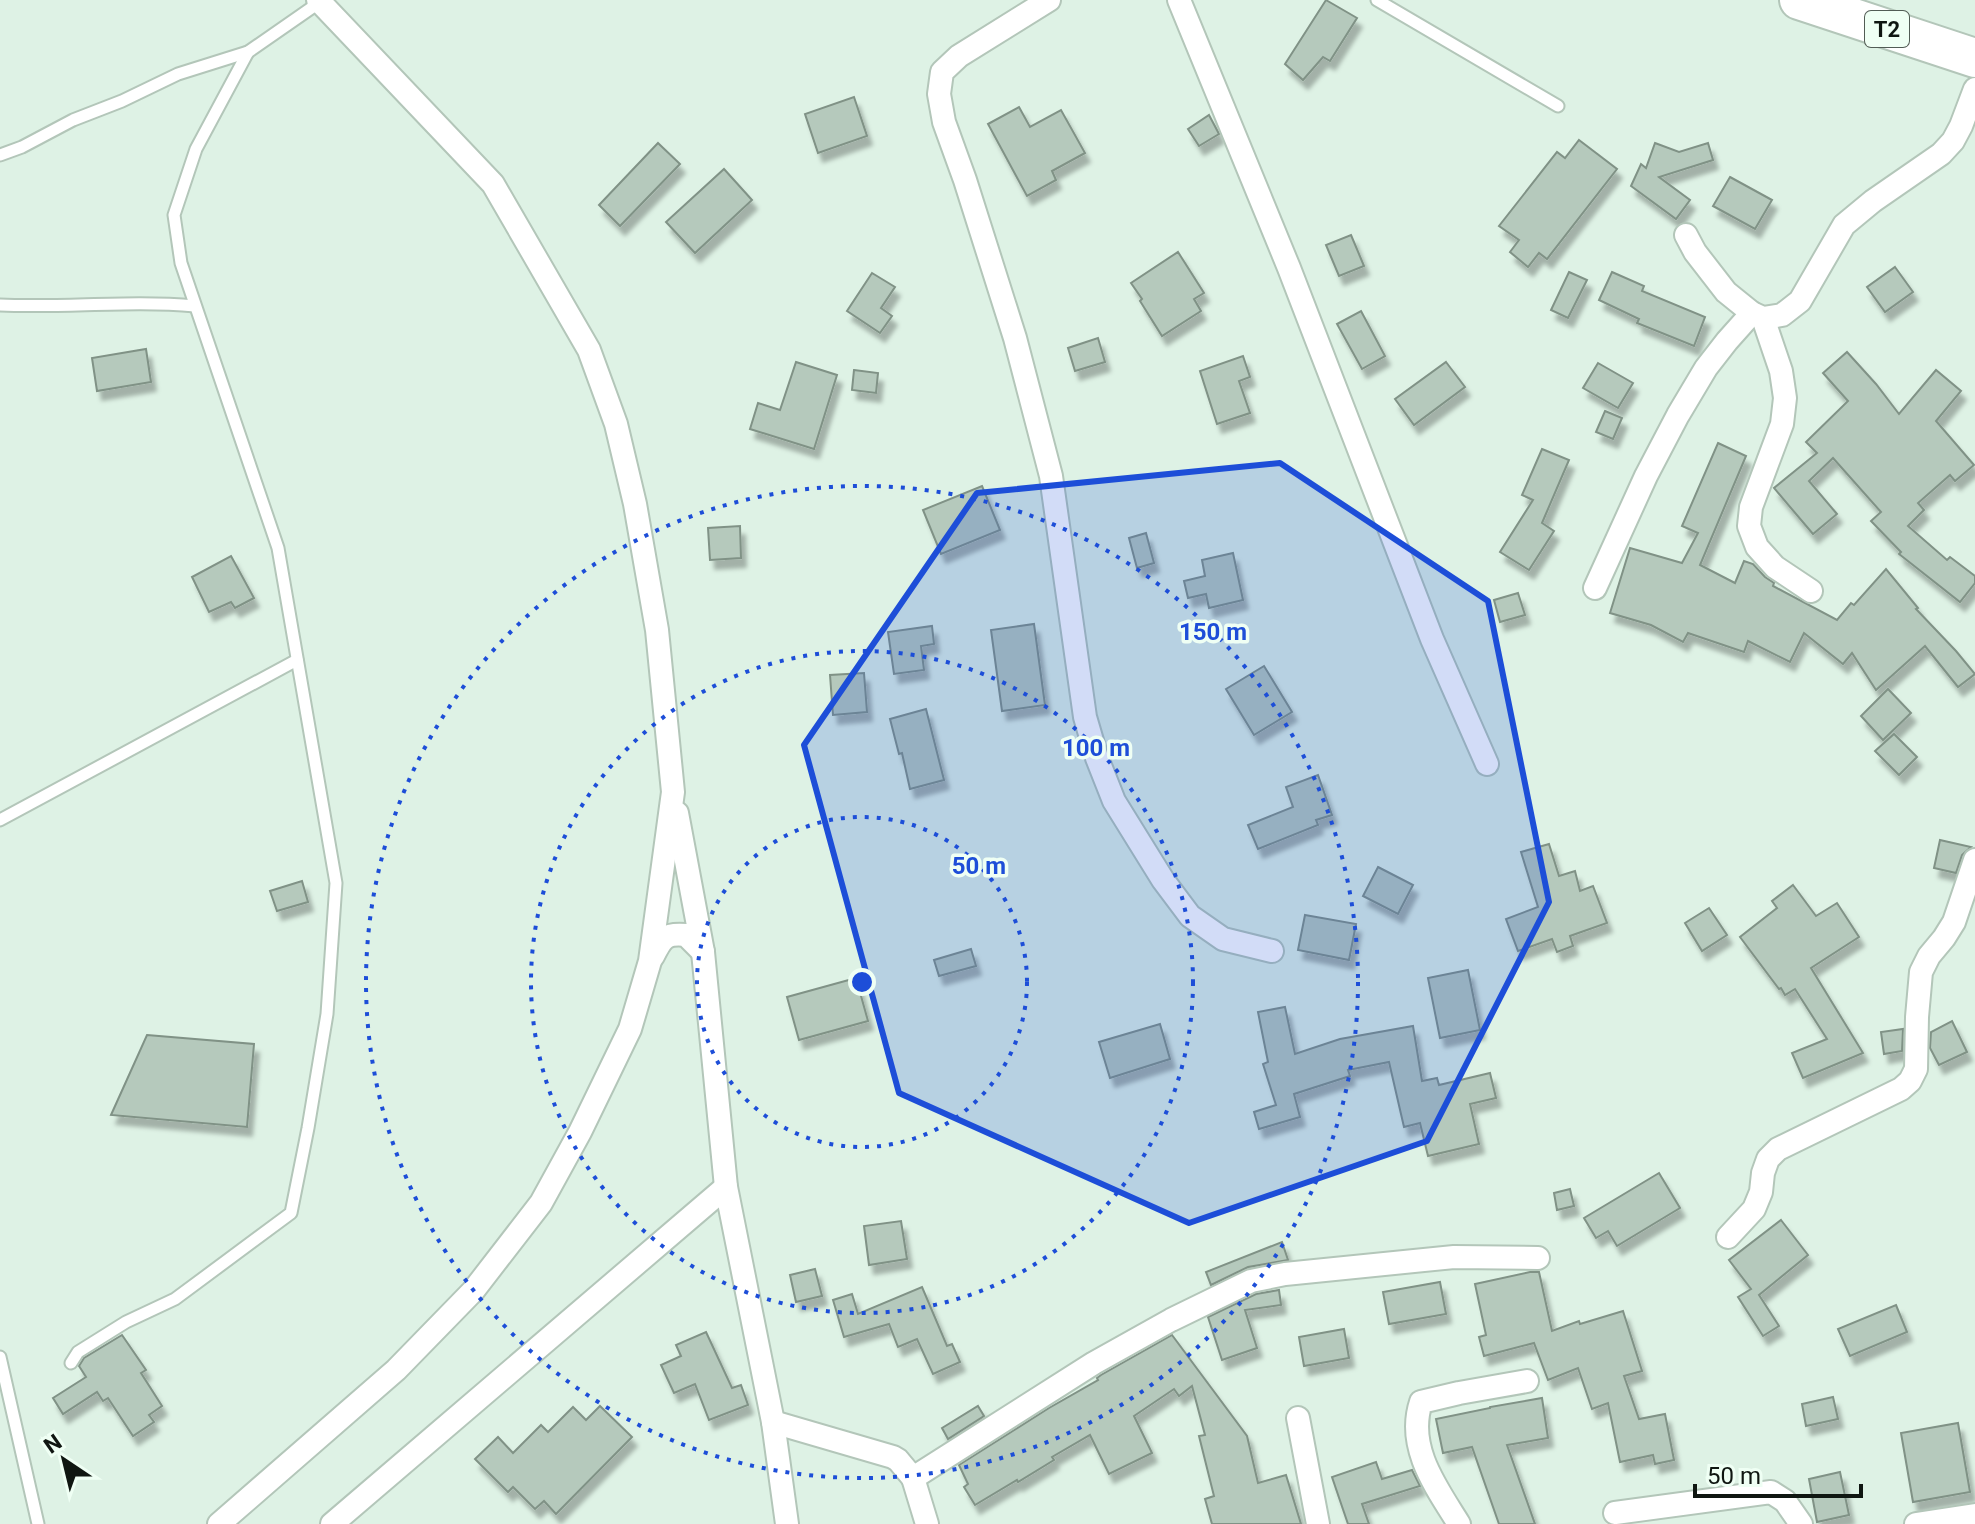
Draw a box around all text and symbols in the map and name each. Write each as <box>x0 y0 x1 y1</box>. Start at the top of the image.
road number: T2 <box>1865 11 1909 47</box>
text: 150 m <box>1179 618 1247 646</box>
text: 100 m <box>1062 734 1130 762</box>
text: 50 m <box>952 852 1006 880</box>
centre of rings <box>848 968 876 996</box>
north arrow <box>24 1420 104 1500</box>
text: N <box>39 1429 66 1459</box>
scale bar <box>1695 1448 1861 1498</box>
text: 50 m <box>1707 1462 1761 1490</box>

